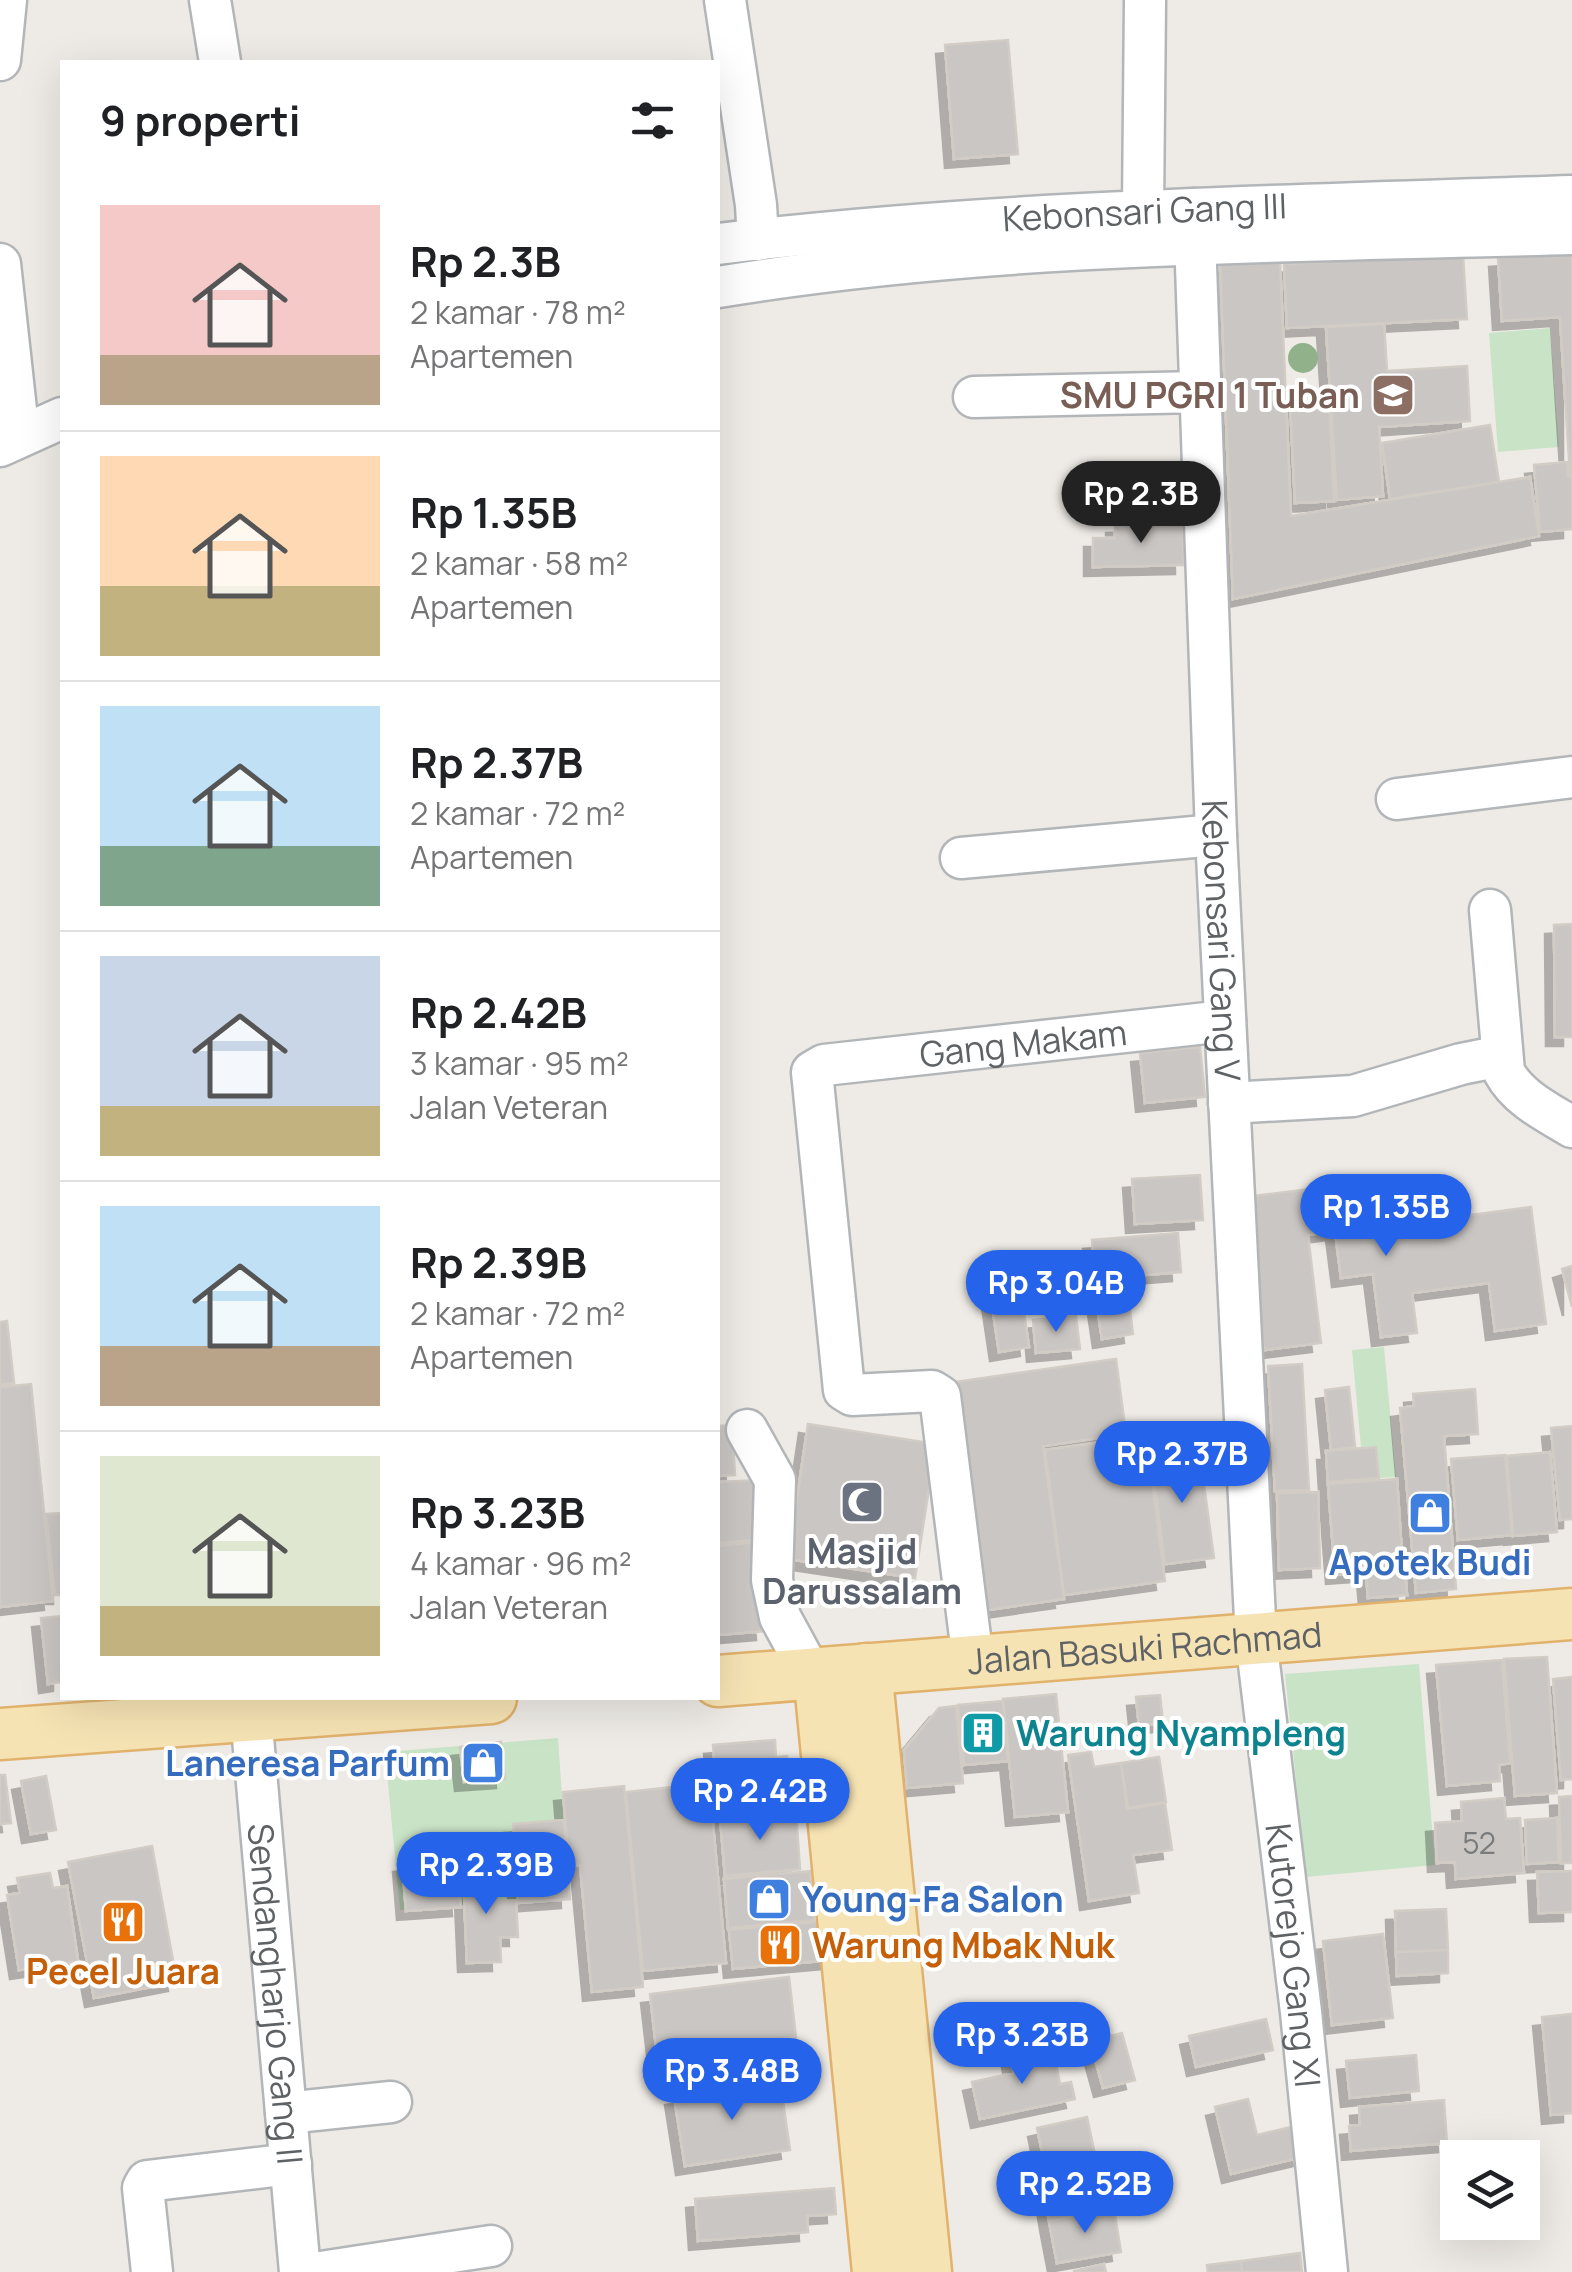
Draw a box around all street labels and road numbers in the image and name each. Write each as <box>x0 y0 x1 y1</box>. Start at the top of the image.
street label: Kebonsari Gang III <box>1001 181 1288 243</box>
street label: Kebonsari Gang V <box>1191 799 1252 1082</box>
street label: Gang Makam <box>917 1008 1129 1078</box>
street label: Jalan Basuki Rachmad <box>966 1610 1324 1685</box>
street label: Sendangharjo Gang II <box>237 1821 314 2167</box>
street label: Kutorejo Gang XI <box>1254 1821 1332 2090</box>

